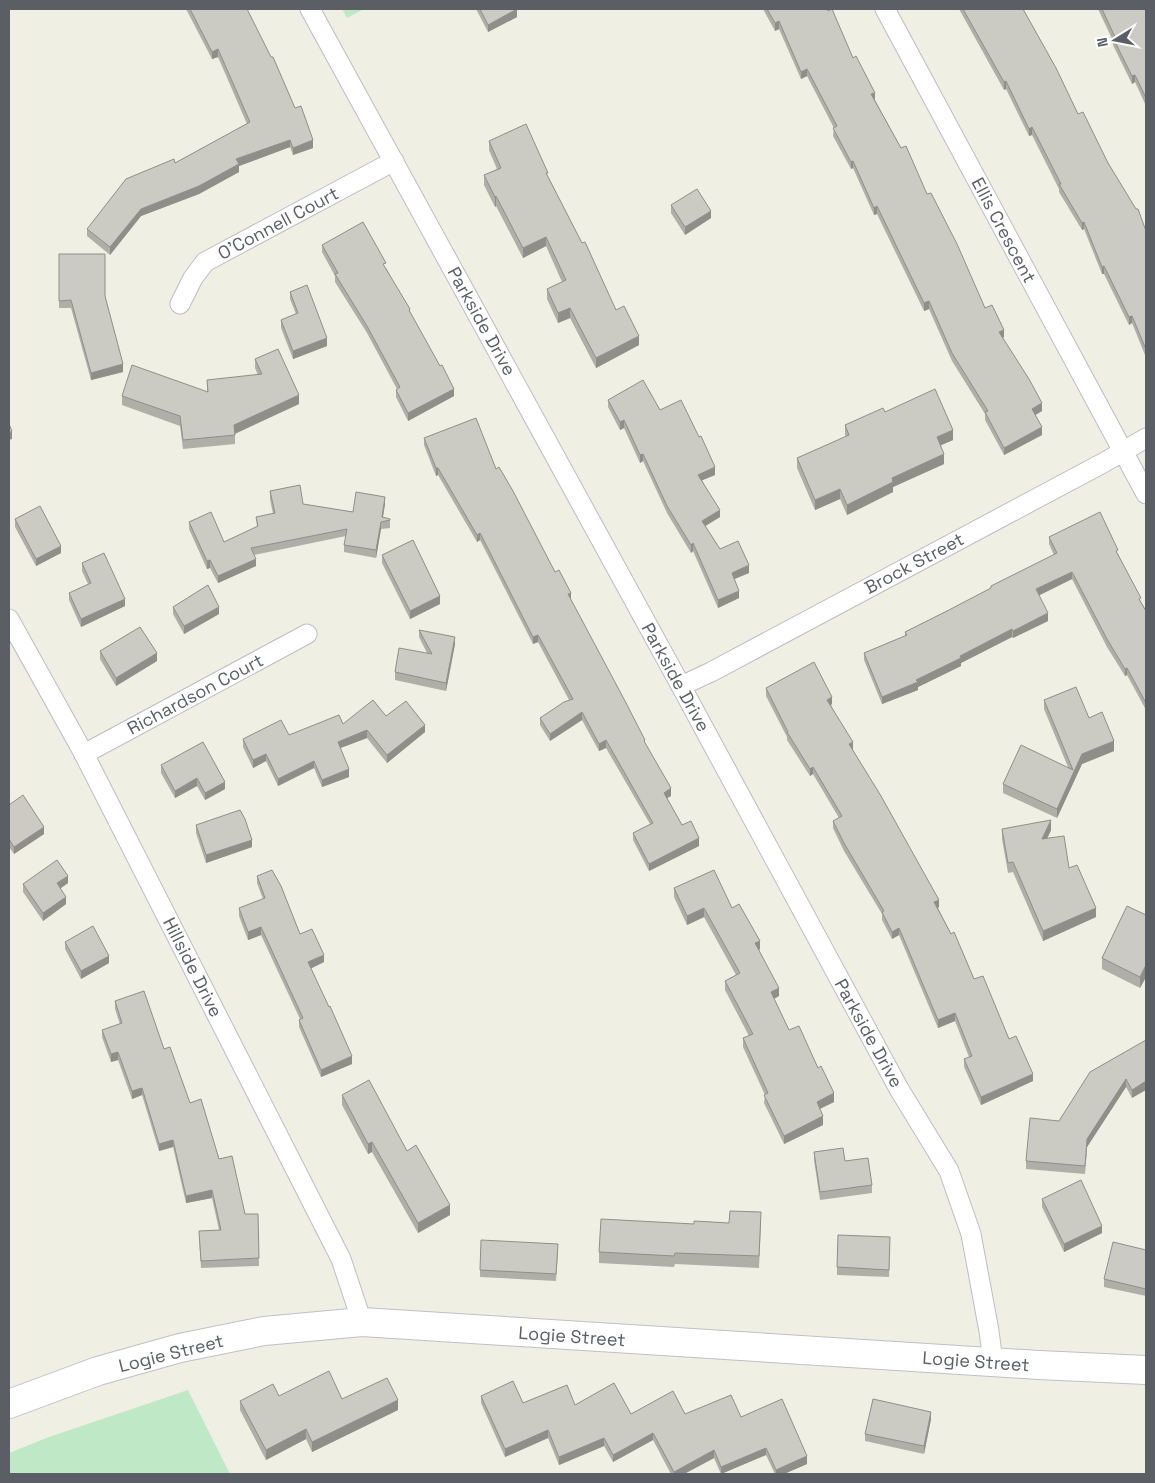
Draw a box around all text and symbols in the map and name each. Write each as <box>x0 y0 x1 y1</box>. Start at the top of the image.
north arrow <box>1090 15 1140 65</box>
text: N <box>1093 36 1112 48</box>
street label: Ellis Crescent <box>967 173 1041 287</box>
street label: O'Connell Court <box>214 181 342 265</box>
street label: Parkside Drive <box>443 262 521 380</box>
street label: Brock Street <box>860 527 968 599</box>
street label: Parkside Drive <box>637 618 715 736</box>
street label: Richardson Court <box>123 648 267 740</box>
street label: Hillside Drive <box>158 913 228 1021</box>
street label: Parkside Drive <box>830 974 908 1092</box>
street label: Logie Street <box>518 1321 626 1351</box>
street label: Logie Street <box>116 1329 226 1377</box>
street label: Logie Street <box>922 1346 1030 1376</box>

